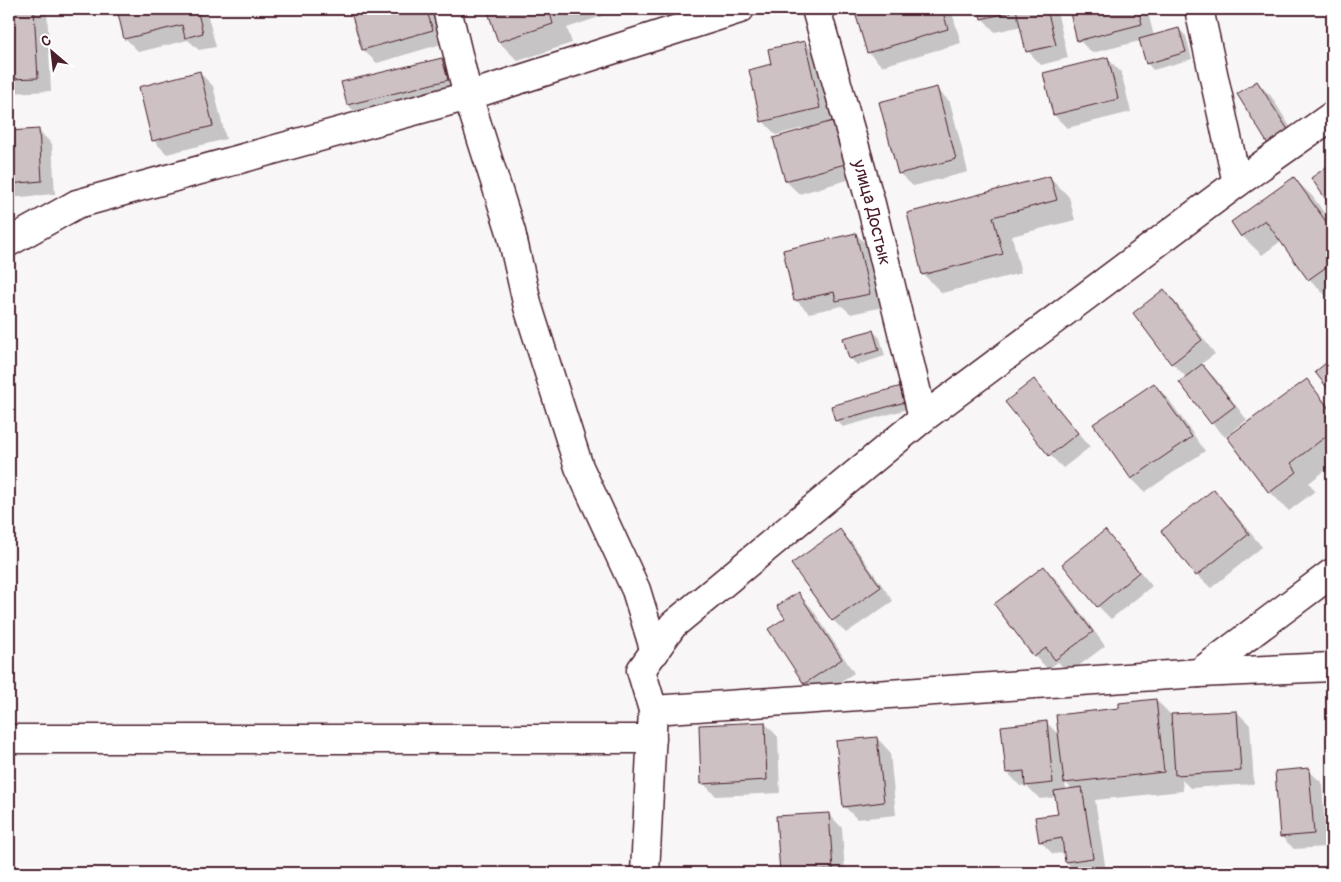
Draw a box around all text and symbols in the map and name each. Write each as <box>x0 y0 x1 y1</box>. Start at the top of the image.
north arrow <box>28 28 78 78</box>
text: С <box>38 31 54 50</box>
street label: улица Достык <box>847 156 897 267</box>

